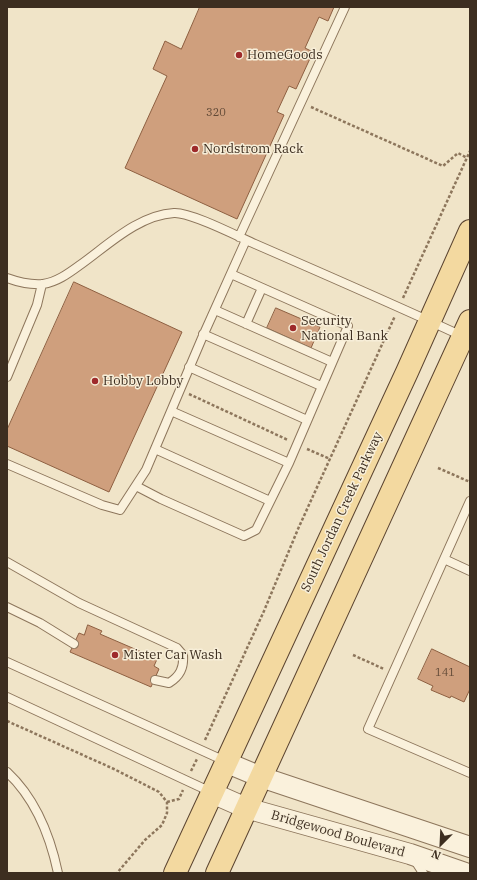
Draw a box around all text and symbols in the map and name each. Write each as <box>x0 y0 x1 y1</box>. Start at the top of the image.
place label: HomeGoods <box>247 47 323 63</box>
marker: HomeGoods <box>234 50 244 60</box>
house number: 320 <box>206 106 226 120</box>
place label: Nordstrom Rack <box>203 141 304 157</box>
marker: Nordstrom Rack <box>190 144 200 154</box>
place label: Security National Bank <box>301 313 388 344</box>
marker: Security National Bank <box>288 323 298 333</box>
place label: Hobby Lobby <box>103 373 184 389</box>
marker: Hobby Lobby <box>90 376 100 386</box>
street label: South Jordan Creek Parkway <box>298 429 386 595</box>
place label: Mister Car Wash <box>123 647 223 663</box>
marker: Mister Car Wash <box>110 650 120 660</box>
house number: 141 <box>435 666 455 680</box>
street label: Bridgewood Boulevard <box>269 807 407 861</box>
north arrow <box>421 824 461 864</box>
text: N <box>429 847 443 863</box>

